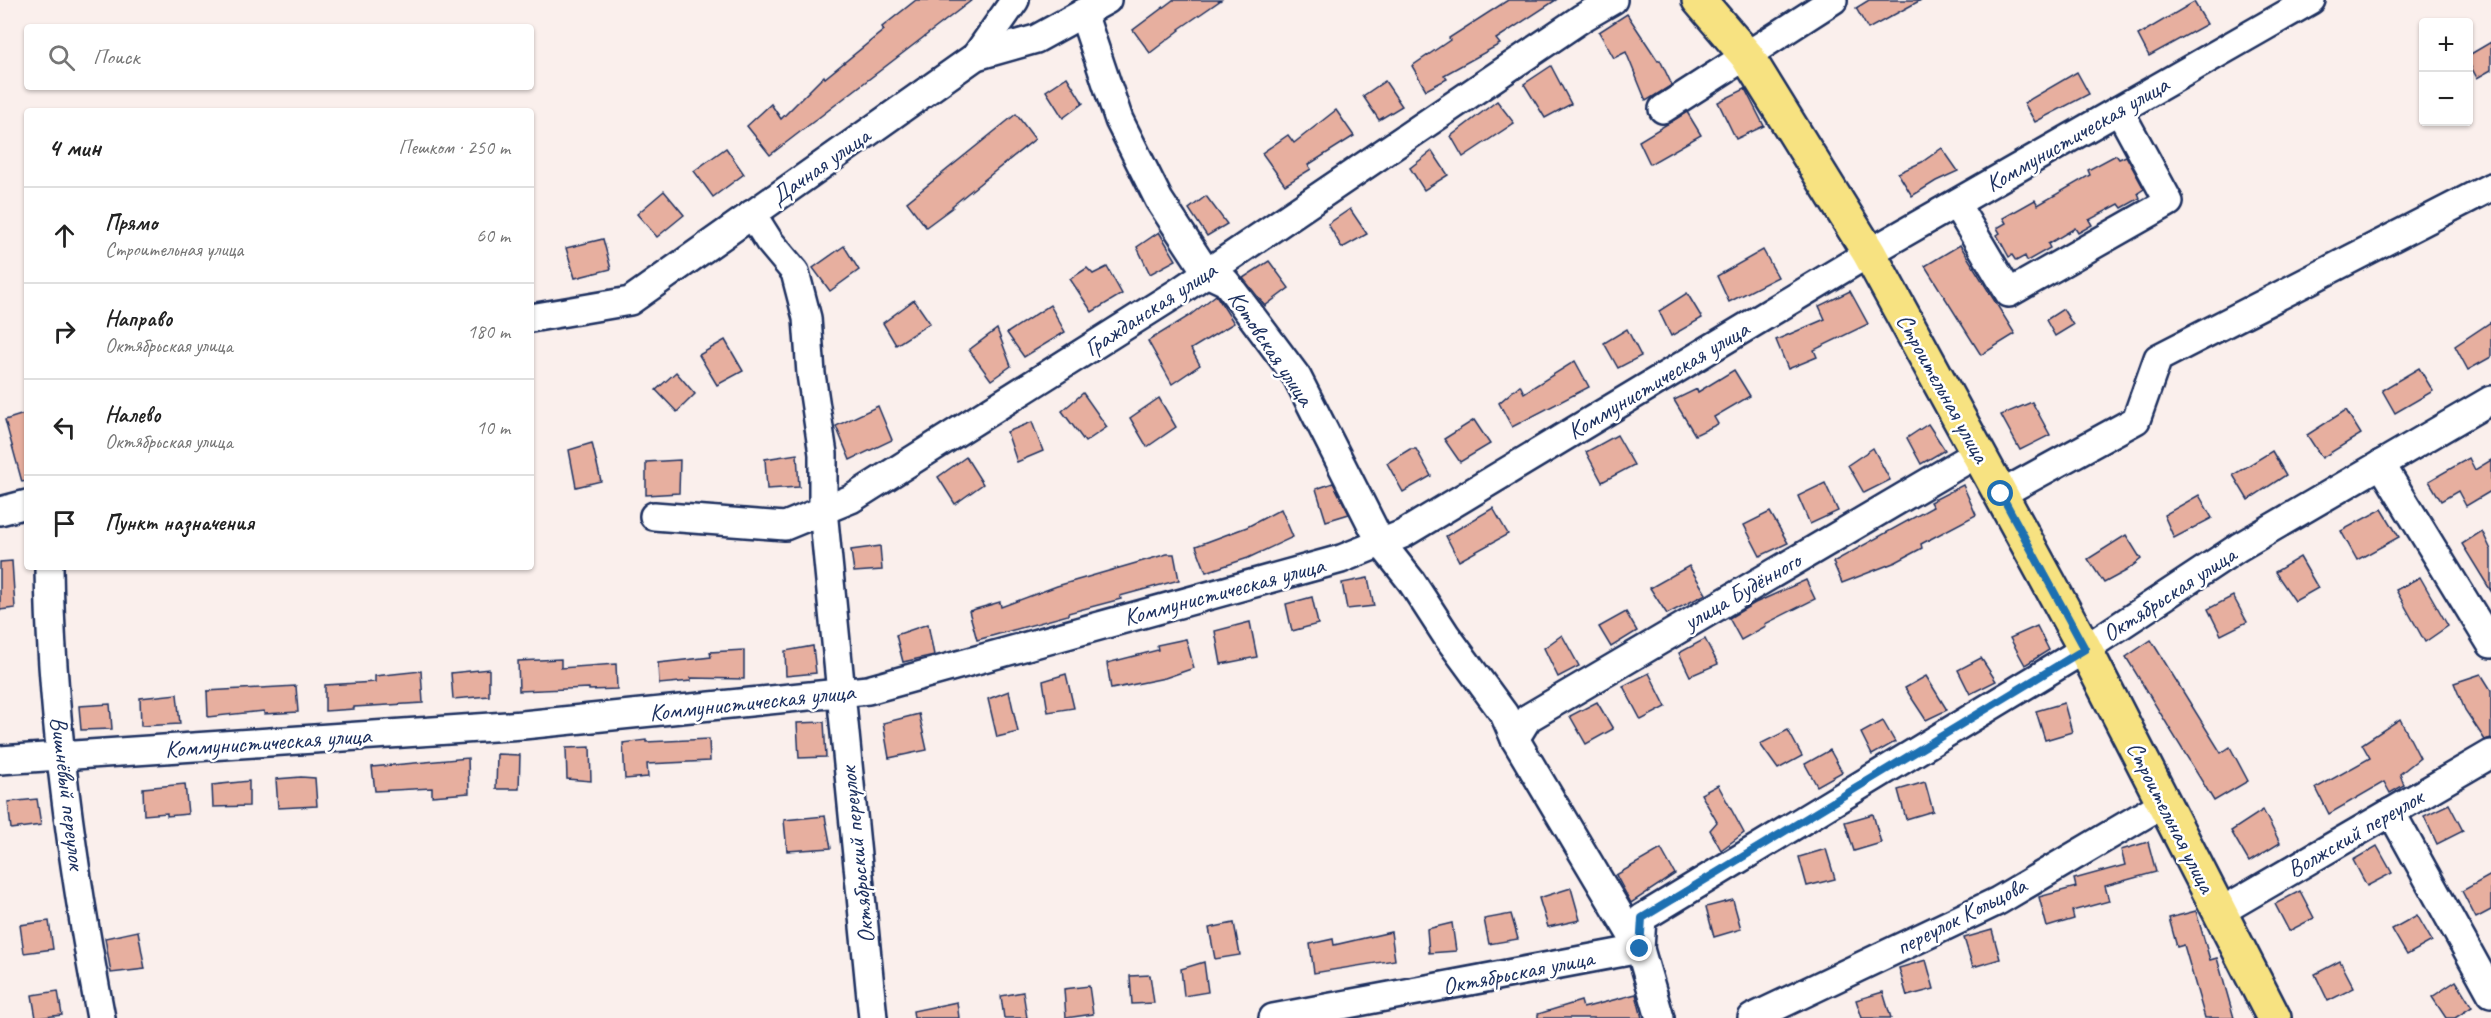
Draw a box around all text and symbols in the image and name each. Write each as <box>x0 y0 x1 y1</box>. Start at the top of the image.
map controls <box>2419 18 2473 126</box>
button: + <box>2419 18 2473 72</box>
search box <box>24 24 534 90</box>
icon: search <box>45 41 78 74</box>
text: Поиск <box>93 43 139 71</box>
street label: Коммунистическая улица <box>1980 69 2175 199</box>
button: − <box>2419 72 2473 126</box>
street label: Дачная улица <box>764 120 877 211</box>
text: 4 мин <box>48 131 101 164</box>
text: Пешком · 250 m <box>398 135 510 160</box>
text: Прямо <box>105 209 157 237</box>
icon: ahead <box>48 219 81 252</box>
text: 60 m <box>476 223 510 248</box>
text: Строительная улица <box>105 237 243 262</box>
street label: Гражданская улица <box>1078 254 1223 363</box>
street label: Котовская улица <box>1221 285 1321 413</box>
text: Направо <box>105 305 172 333</box>
street label: Строительная улица <box>1890 308 1997 469</box>
street label: Коммунистическая улица <box>1562 313 1756 446</box>
icon: right <box>48 315 81 348</box>
text: 180 m <box>467 319 510 344</box>
text: Октябрьская улица <box>105 333 233 358</box>
text: Налево <box>105 401 161 429</box>
icon: left <box>48 411 81 444</box>
text: 10 m <box>476 415 510 440</box>
text: Октябрьская улица <box>105 429 233 454</box>
route start <box>1987 480 2013 506</box>
icon: arrive <box>48 507 81 540</box>
text: Пункт назначения <box>105 509 254 537</box>
street label: Октябрьская улица <box>2097 538 2243 648</box>
street label: улица Будённого <box>1676 544 1808 638</box>
street label: Коммунистическая улица <box>1120 549 1329 632</box>
street label: Коммунистическая улица <box>648 676 858 728</box>
street label: Вишнёвый переулок <box>44 715 93 873</box>
street label: Коммунистическая улица <box>164 720 374 764</box>
street label: Строительная улица <box>2120 736 2223 899</box>
street label: Октябрьский переулок <box>833 763 881 945</box>
street label: Волжский переулок <box>2282 781 2430 884</box>
street label: переулок Кольцова <box>1891 870 2033 962</box>
route end <box>1626 935 1652 961</box>
street label: Октябрьская улица <box>1440 942 1598 1001</box>

